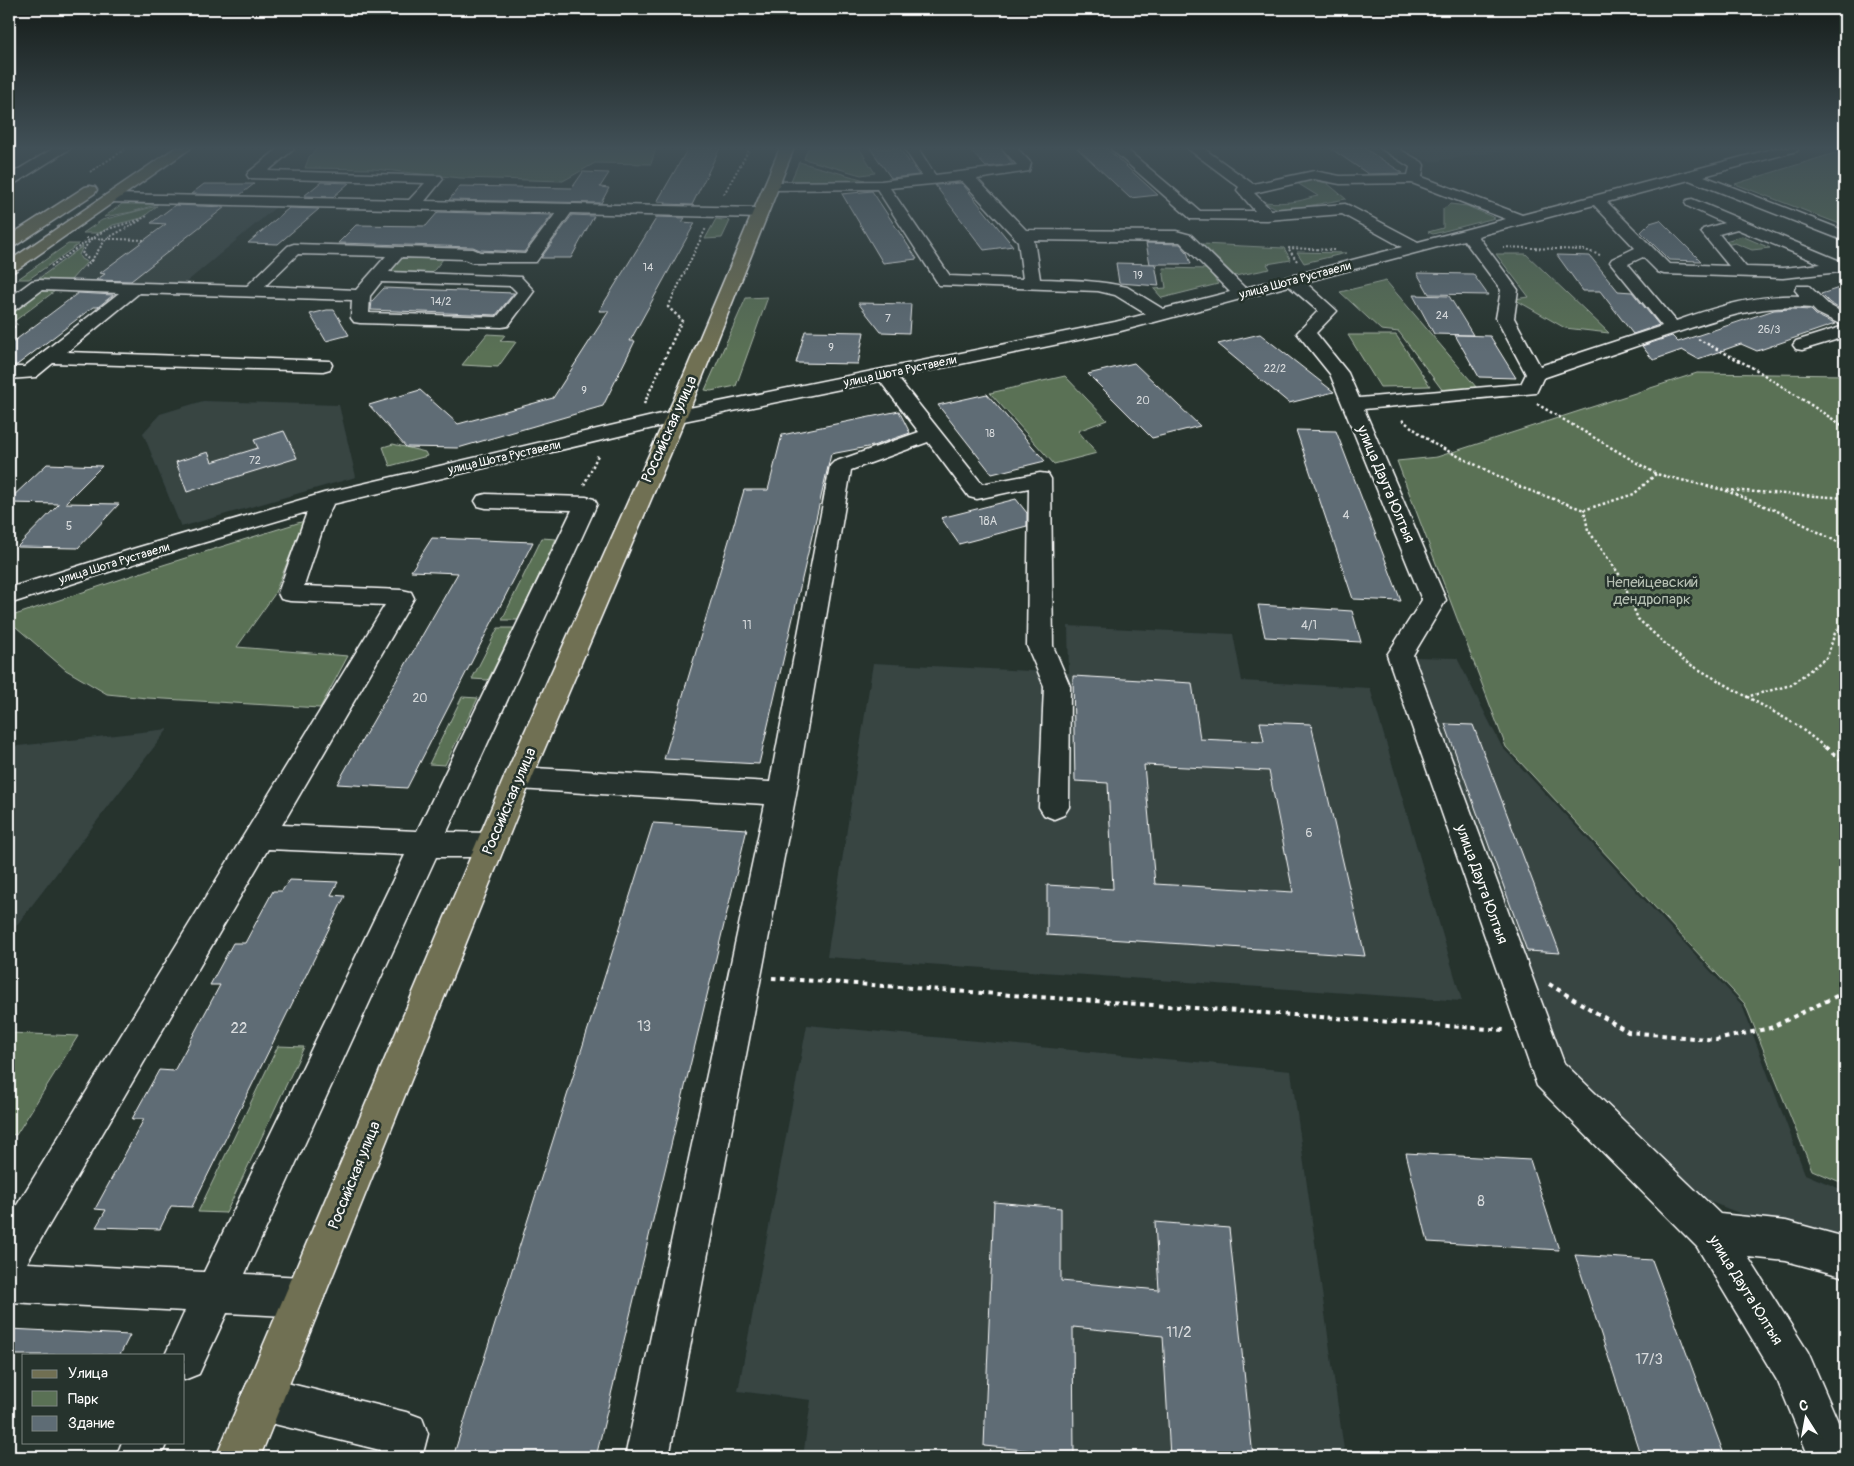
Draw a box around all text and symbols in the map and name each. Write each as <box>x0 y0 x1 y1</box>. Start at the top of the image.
street label: улица Шота Руставели <box>1237 258 1353 303</box>
house number: 14 <box>643 261 654 274</box>
house number: 19 <box>1133 269 1143 282</box>
house number: 14/2 <box>431 295 451 308</box>
house number: 24 <box>1436 309 1449 322</box>
house number: 7 <box>885 312 891 325</box>
house number: 26/3 <box>1758 323 1780 336</box>
house number: 9 <box>828 341 834 354</box>
street label: улица Шота Руставели <box>841 352 959 391</box>
house number: 22/2 <box>1264 362 1286 375</box>
street label: Российская улица <box>637 373 701 485</box>
house number: 9 <box>581 384 587 397</box>
house number: 20 <box>1136 394 1150 407</box>
street label: улица Даута Юлтыя <box>1352 422 1419 546</box>
house number: 18 <box>985 427 995 440</box>
street label: улица Шота Руставели <box>445 437 562 478</box>
house number: 72 <box>249 454 261 467</box>
house number: 4 <box>1343 508 1350 523</box>
house number: 18А <box>979 514 997 529</box>
house number: 5 <box>66 519 72 534</box>
street label: улица Шота Руставели <box>56 539 172 588</box>
park label: Непейцевский дендропарк <box>1606 573 1698 609</box>
house number: 11 <box>742 618 752 633</box>
house number: 4/1 <box>1301 618 1317 633</box>
house number: 20 <box>413 691 427 706</box>
street label: Российская улица <box>478 745 541 858</box>
street label: улица Даута Юлтыя <box>1451 821 1512 947</box>
house number: 6 <box>1306 826 1313 841</box>
house number: 13 <box>637 1017 651 1036</box>
house number: 22 <box>231 1019 247 1038</box>
street label: Российская улица <box>324 1118 385 1232</box>
house number: 8 <box>1477 1192 1485 1211</box>
street label: улица Даута Юлтыя <box>1704 1231 1787 1349</box>
house number: 11/2 <box>1166 1323 1192 1342</box>
house number: 17/3 <box>1635 1350 1663 1369</box>
legend <box>22 1354 185 1444</box>
text: Улица <box>68 1364 108 1383</box>
text: Парк <box>68 1390 99 1409</box>
north arrow <box>1782 1394 1832 1444</box>
text: С <box>1798 1396 1810 1415</box>
text: Здание <box>68 1414 115 1433</box>

